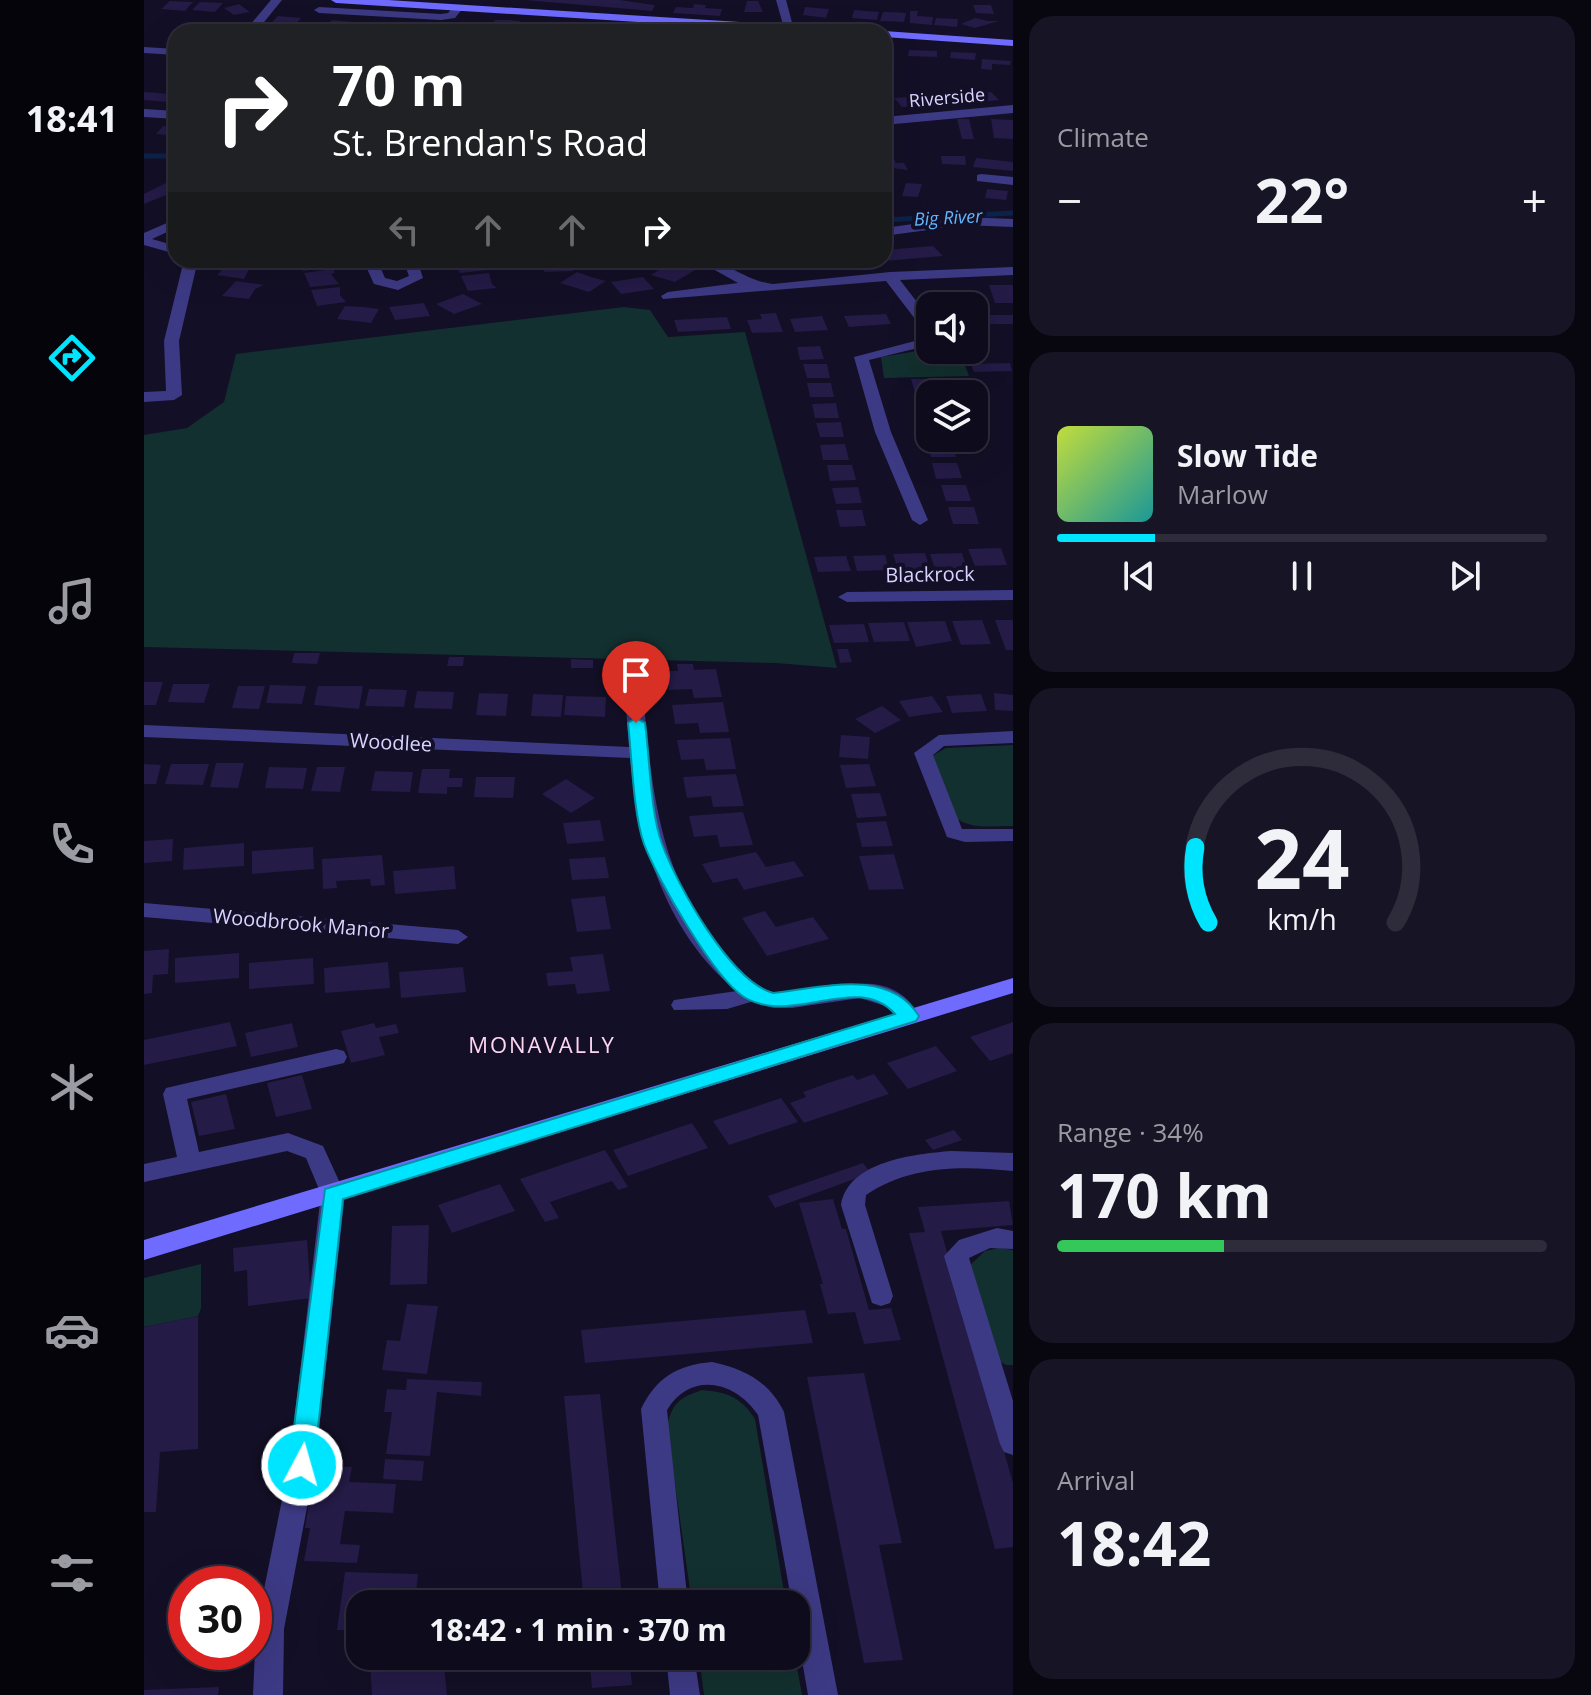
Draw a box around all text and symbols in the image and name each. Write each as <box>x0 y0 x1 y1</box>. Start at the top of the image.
text: 70 m <box>332 46 466 122</box>
icon: right <box>200 56 304 160</box>
street label: Riverside <box>908 82 986 112</box>
text: 18:41 <box>26 94 118 143</box>
text: St. Brendan's Road <box>332 118 648 167</box>
text: Climate <box>1057 119 1149 155</box>
text: 22° <box>1255 159 1349 241</box>
text: − <box>1057 170 1082 230</box>
text: + <box>1522 170 1547 230</box>
water label: Big River <box>913 203 984 231</box>
icon: left <box>382 208 426 252</box>
icon: ahead <box>466 208 510 252</box>
icon: ahead <box>550 208 594 252</box>
icon: right <box>634 208 678 252</box>
map controls <box>916 292 988 452</box>
button: sound <box>916 292 988 364</box>
icon: directions <box>44 330 100 386</box>
button: layers <box>916 380 988 452</box>
text: Slow Tide <box>1177 435 1318 476</box>
text: Marlow <box>1177 476 1268 512</box>
icon: previous <box>1117 554 1161 598</box>
icon: pause <box>1280 554 1324 598</box>
icon: next <box>1443 554 1487 598</box>
street label: Blackrock <box>885 560 975 588</box>
icon: music <box>44 573 100 629</box>
pin <box>602 641 670 723</box>
icon: arrive <box>614 653 658 697</box>
street label: Woodlee <box>349 726 433 758</box>
text: 24 <box>1254 800 1350 913</box>
icon: phone <box>44 816 100 872</box>
text: km/h <box>1267 900 1337 939</box>
street label: Woodbrook Manor <box>212 902 390 944</box>
district label: MONAVALLY <box>468 1029 616 1059</box>
icon: climate <box>44 1059 100 1115</box>
text: Range · 34% <box>1057 1114 1204 1150</box>
text: 170 km <box>1057 1154 1272 1236</box>
icon: car <box>44 1302 100 1358</box>
position arrow <box>260 1423 344 1507</box>
text: Arrival <box>1057 1462 1135 1498</box>
text: 18:42 <box>1057 1502 1211 1584</box>
icon: filters <box>44 1545 100 1601</box>
speed limit sign: 30 <box>168 1566 272 1670</box>
text: 18:42 · 1 min · 370 m <box>429 1609 727 1650</box>

